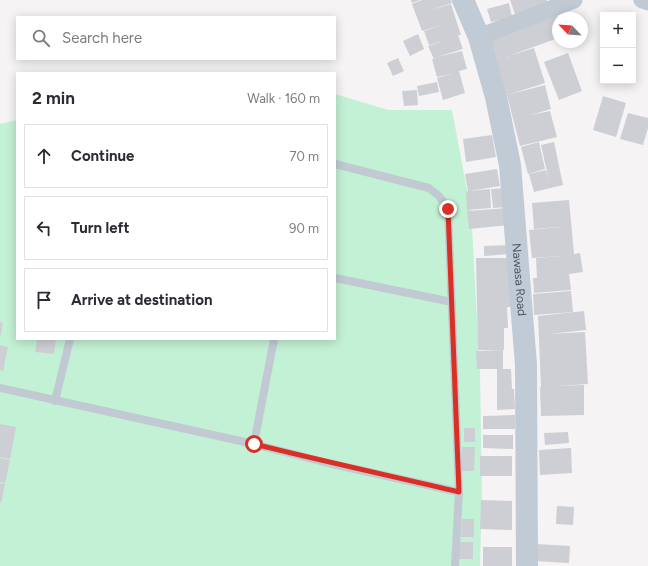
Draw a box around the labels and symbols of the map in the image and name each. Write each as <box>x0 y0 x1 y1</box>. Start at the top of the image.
north arrow <box>552 12 588 48</box>
route end <box>439 200 457 218</box>
street label: Nawasa Road <box>509 243 529 317</box>
route start <box>245 435 263 453</box>

